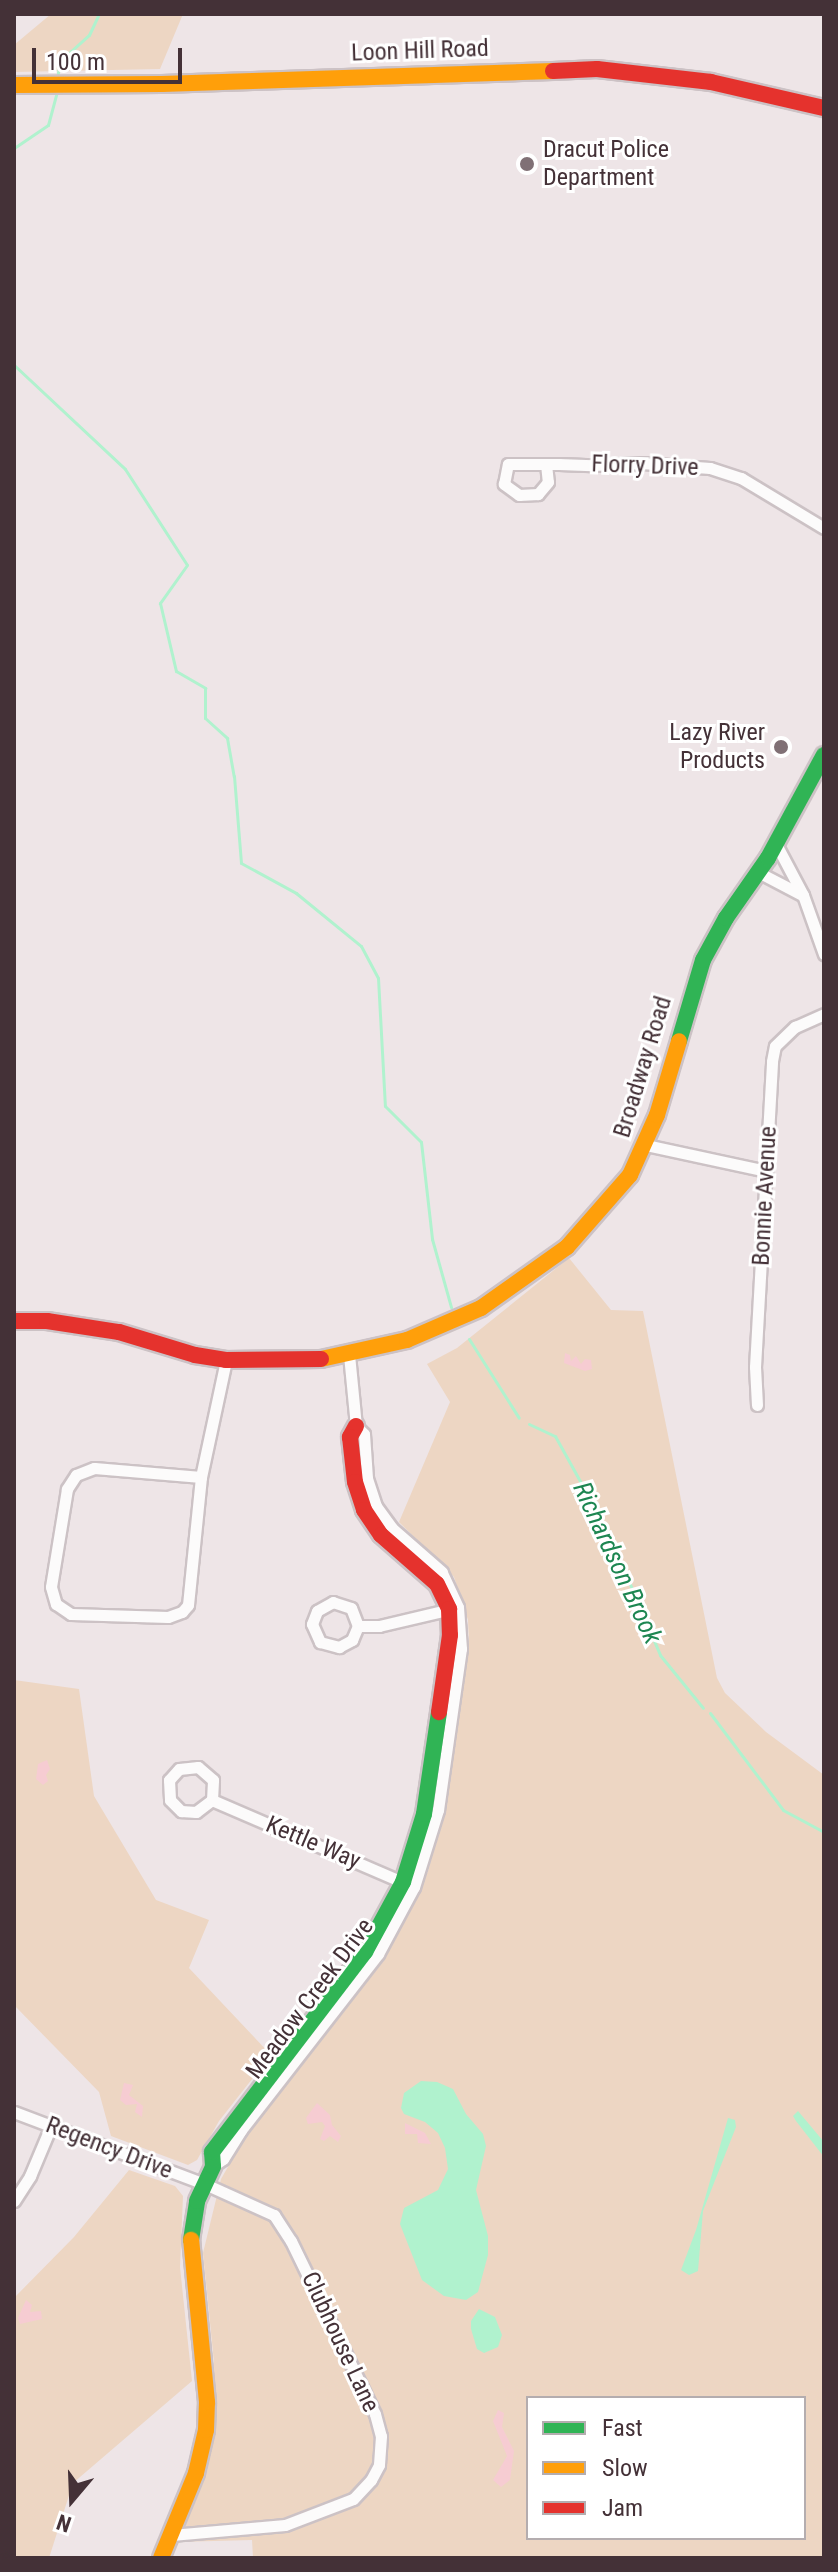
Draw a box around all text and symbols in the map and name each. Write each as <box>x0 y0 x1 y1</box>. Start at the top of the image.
scale bar <box>36 32 186 82</box>
street label: Loon Hill Road <box>351 34 489 68</box>
text: 100 m <box>46 48 105 76</box>
place label: Dracut Police Department <box>543 136 669 192</box>
marker: Dracut Police Department <box>518 155 536 173</box>
street label: Florry Drive <box>591 450 699 482</box>
place label: Lazy River Products <box>669 719 765 775</box>
marker: Lazy River Products <box>772 738 790 756</box>
street label: Broadway Road <box>608 993 678 1141</box>
street label: Bonnie Avenue <box>747 1125 783 1267</box>
water label: Richardson Brook <box>566 1477 668 1649</box>
street label: Kettle Way <box>261 1810 365 1876</box>
street label: Meadow Creek Drive <box>240 1913 380 2085</box>
street label: Regency Drive <box>42 2111 176 2185</box>
street label: Clubhouse Lane <box>295 2267 385 2417</box>
legend <box>526 2396 806 2540</box>
text: Fast <box>602 2414 643 2442</box>
text: Slow <box>602 2454 648 2482</box>
north arrow <box>32 2460 112 2540</box>
text: Jam <box>602 2494 643 2522</box>
text: N <box>54 2509 74 2537</box>

